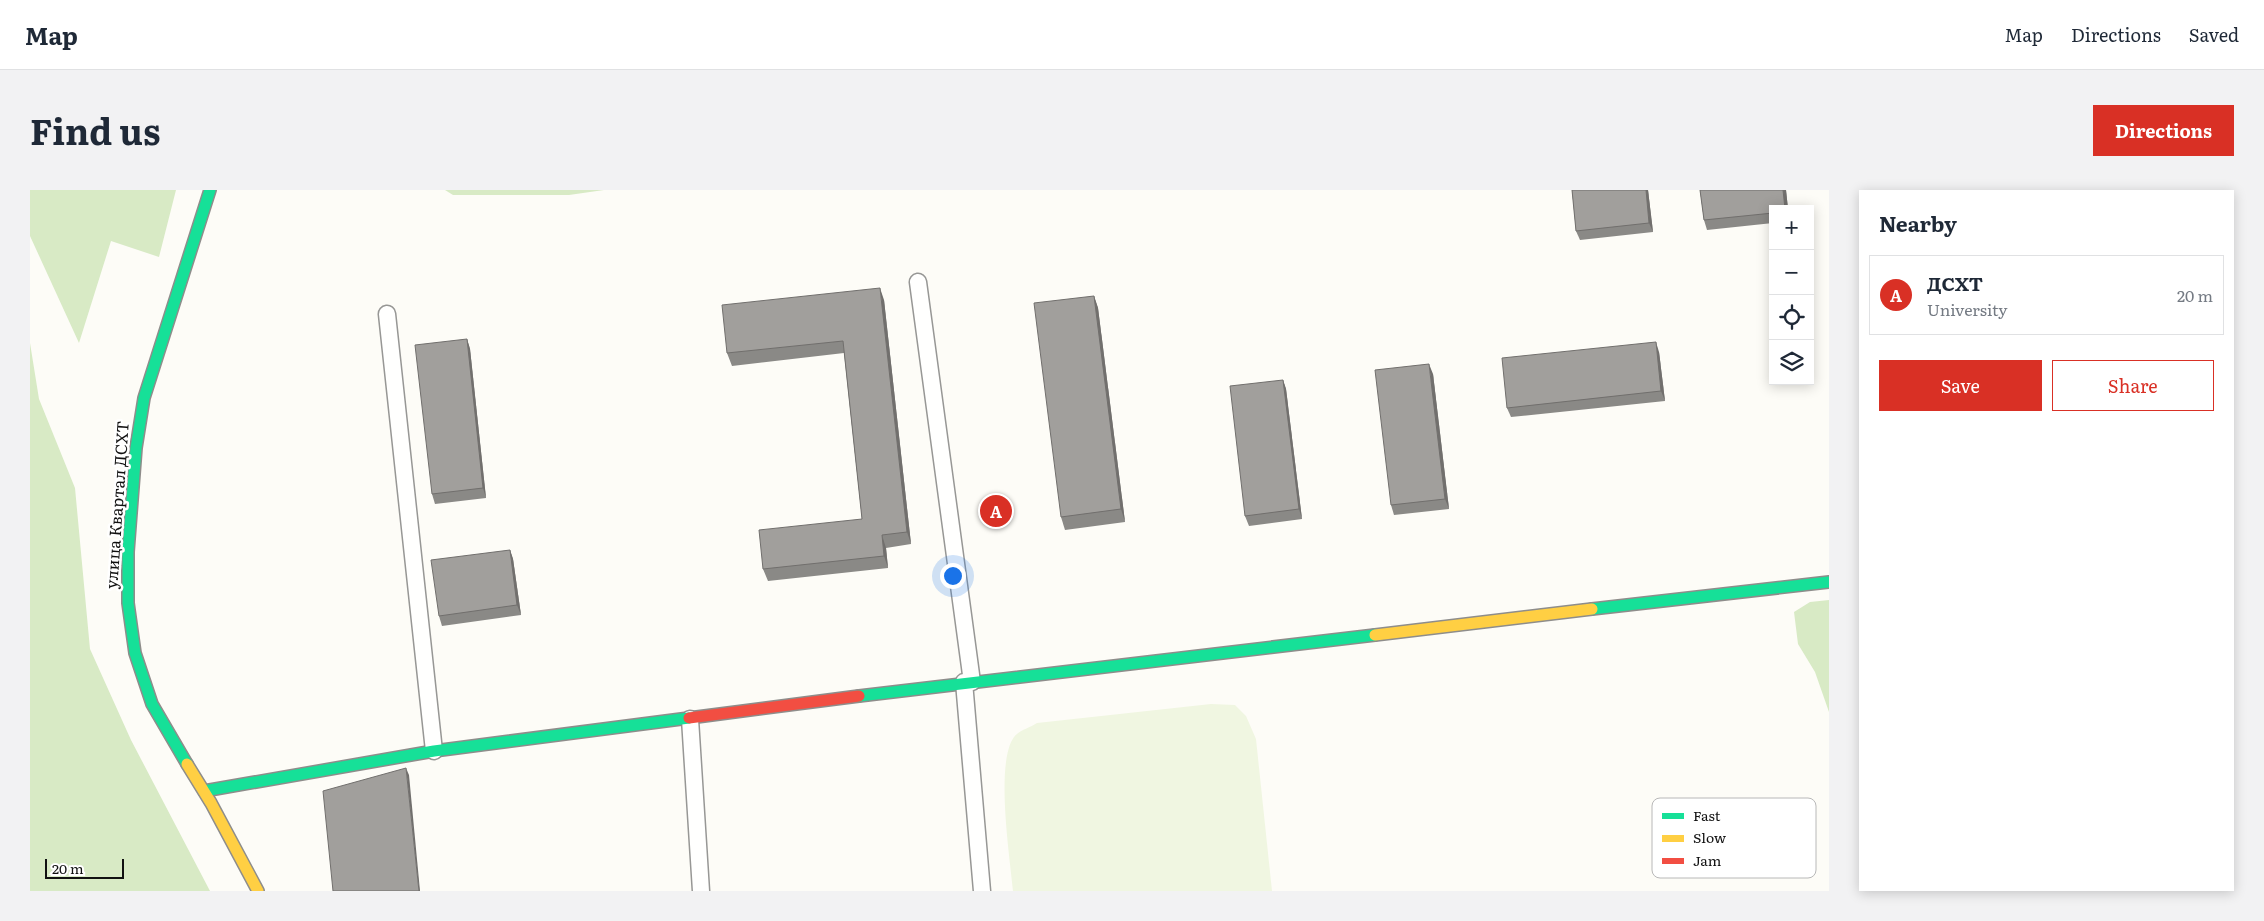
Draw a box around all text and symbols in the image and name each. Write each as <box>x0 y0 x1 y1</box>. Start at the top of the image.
text: Map <box>25 17 78 52</box>
text: Map <box>2005 21 2043 48</box>
text: Directions <box>2071 21 2161 48</box>
text: Saved <box>2189 21 2239 48</box>
text: Find us <box>30 104 160 156</box>
button: Directions <box>2093 105 2234 156</box>
map controls <box>1769 205 1814 385</box>
button: + <box>1769 205 1814 250</box>
text: Nearby <box>1879 207 1957 238</box>
button: − <box>1769 250 1814 295</box>
text: ДСХТ <box>1927 269 1983 297</box>
text: A <box>1890 283 1902 307</box>
text: 20 m <box>2177 283 2213 307</box>
button: locate <box>1769 295 1814 340</box>
text: University <box>1927 297 2008 321</box>
button: layers <box>1769 340 1814 385</box>
button: Save <box>1879 360 2042 411</box>
button: Share <box>2052 360 2214 411</box>
street label: улица Квартал ДСХТ <box>98 420 134 590</box>
pin: A <box>980 492 1012 530</box>
your location <box>940 563 966 589</box>
legend <box>1652 798 1816 878</box>
text: Fast <box>1693 805 1721 825</box>
text: Slow <box>1693 827 1726 847</box>
text: Jam <box>1693 850 1722 870</box>
scale bar <box>45 856 124 879</box>
text: 20 m <box>52 858 84 878</box>

